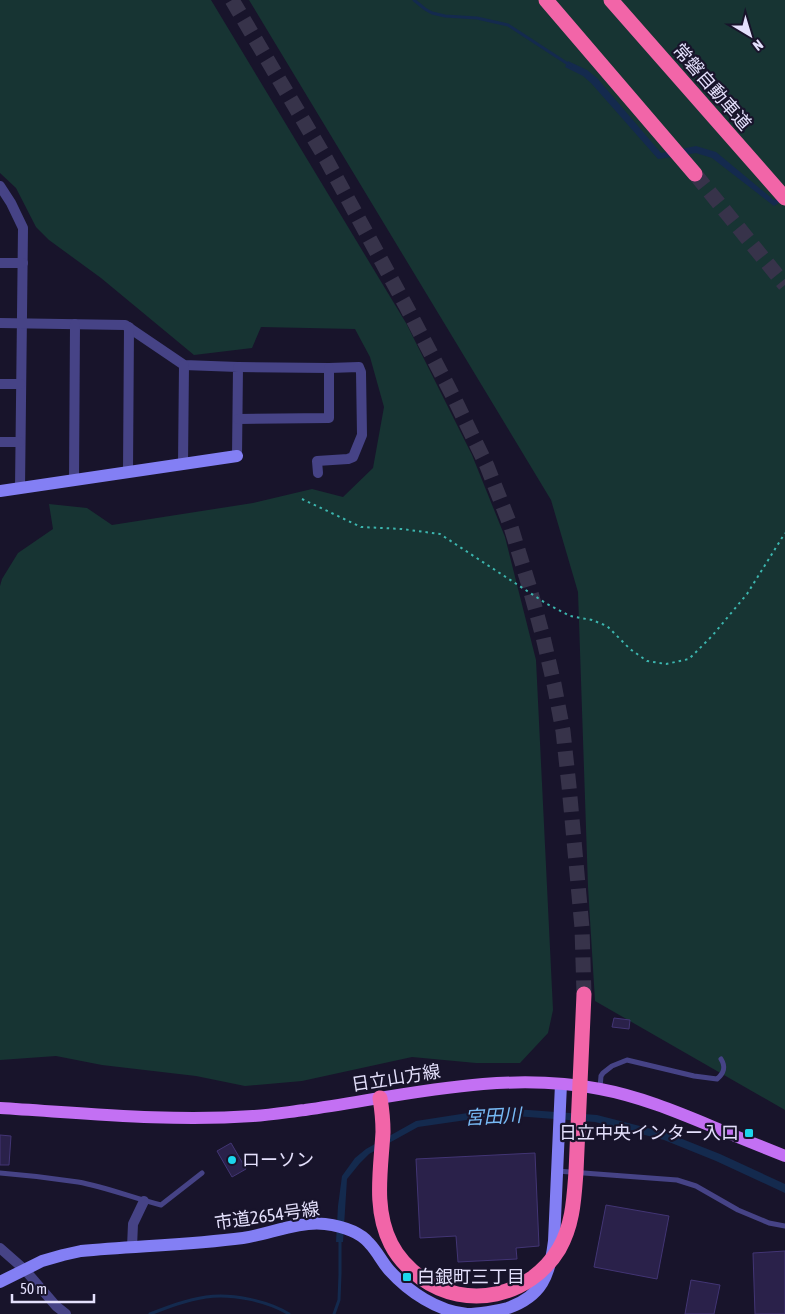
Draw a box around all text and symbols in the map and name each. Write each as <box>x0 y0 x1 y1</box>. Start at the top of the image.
north arrow <box>725 10 775 60</box>
text: N <box>750 36 766 54</box>
street label: 常磐自動車道 <box>669 39 756 134</box>
street label: 日立山方線 <box>350 1060 442 1095</box>
water label: 宮田川 <box>464 1103 524 1128</box>
place label: 日立中央インター入口 <box>559 1122 739 1143</box>
marker: 日立中央インター入口 <box>743 1127 755 1139</box>
place label: ローソン <box>242 1149 314 1170</box>
marker: ローソン <box>226 1154 238 1166</box>
street label: 市道2654号線 <box>213 1198 321 1233</box>
place label: 白銀町三丁目 <box>417 1266 525 1287</box>
marker: 白銀町三丁目 <box>401 1271 413 1283</box>
scale bar <box>12 1272 95 1304</box>
text: 50 m <box>20 1280 47 1297</box>

